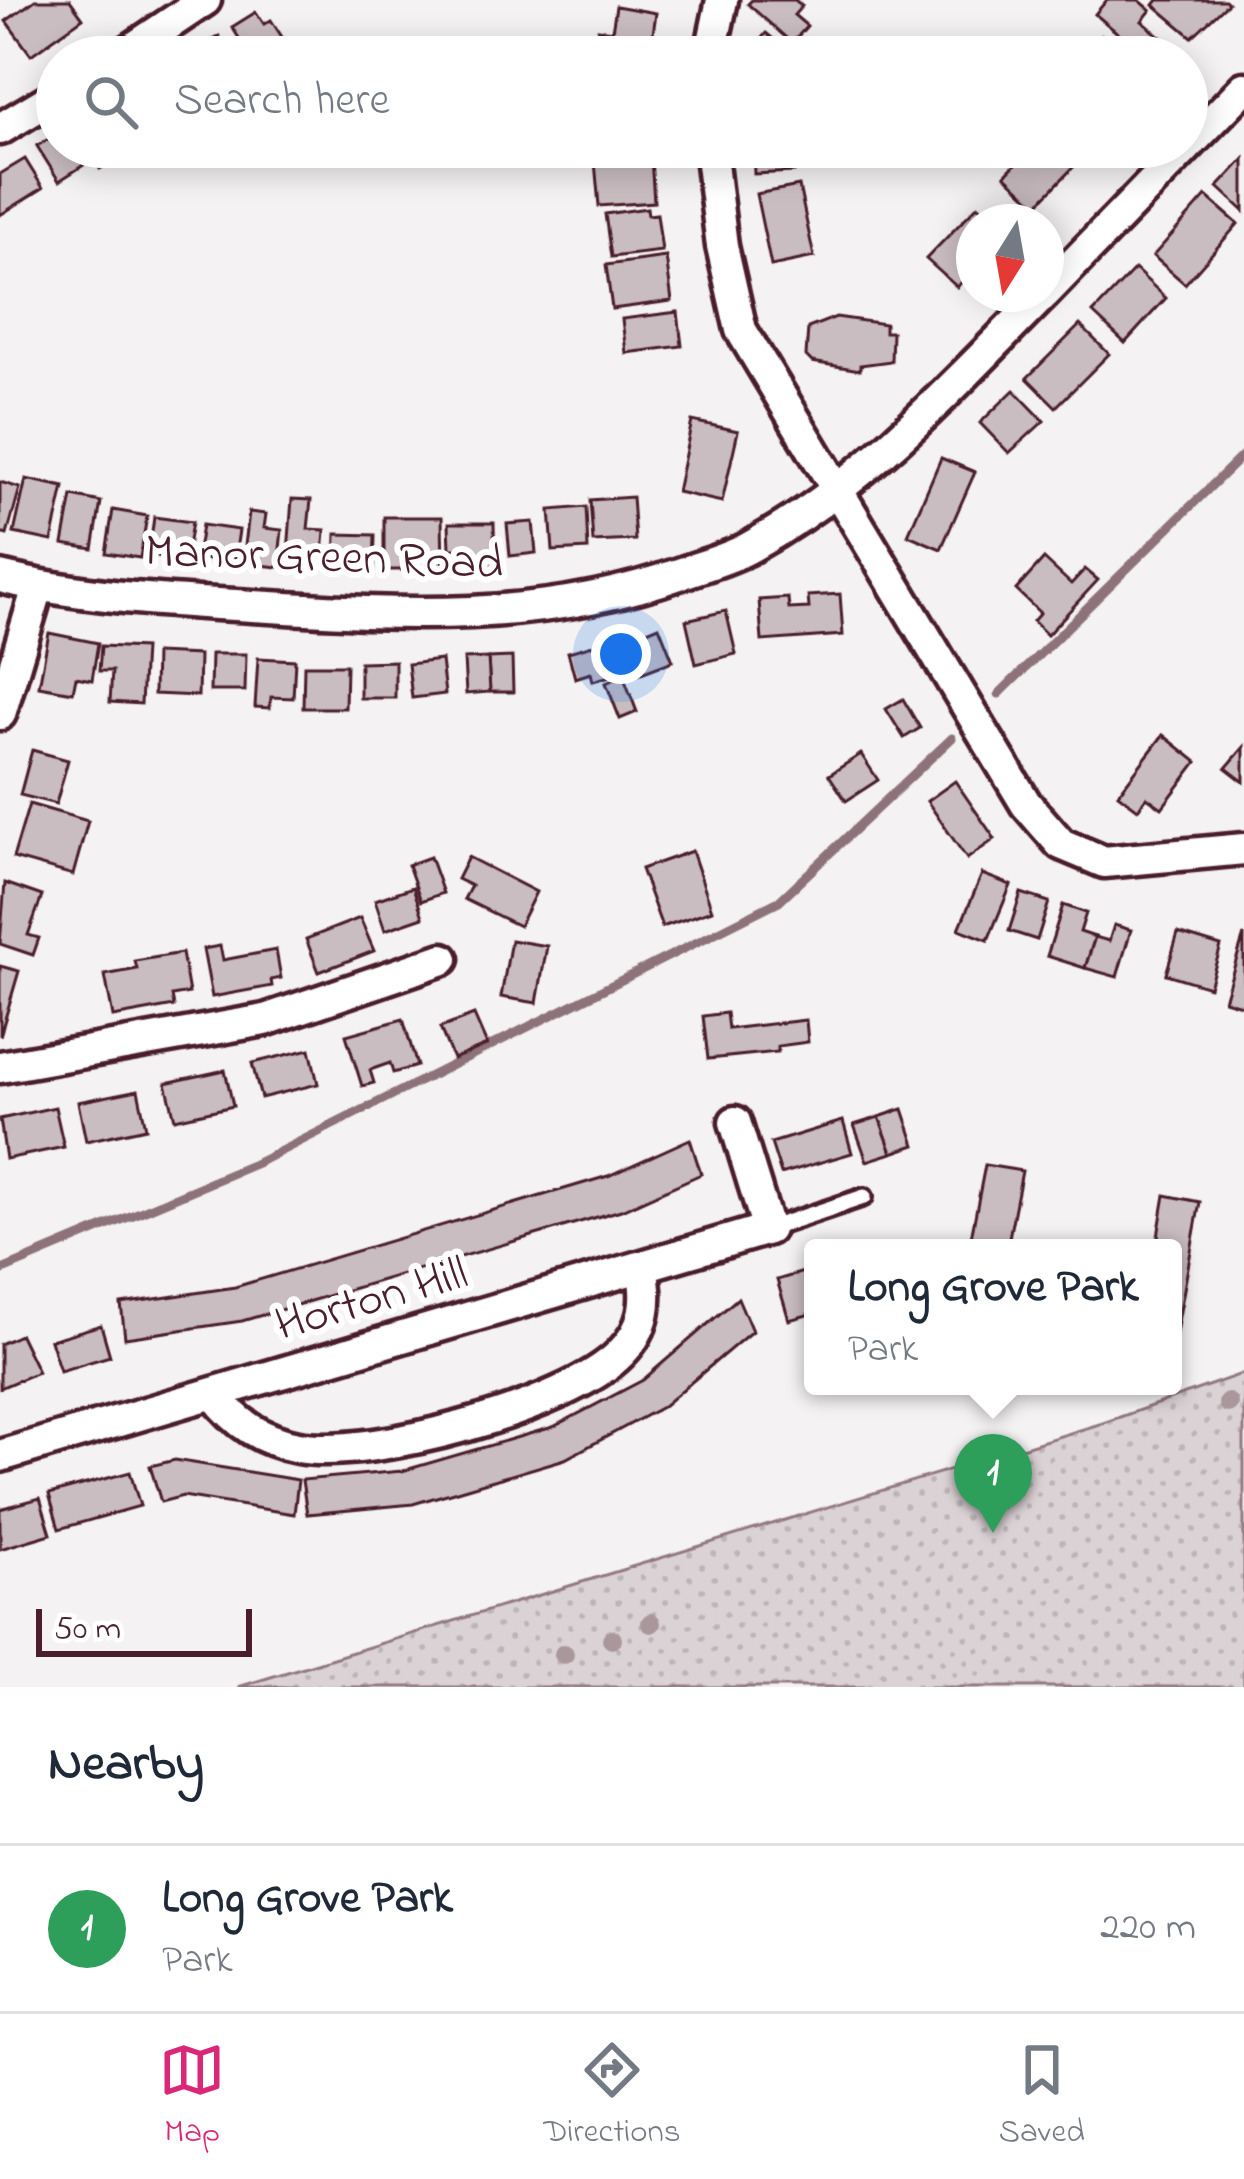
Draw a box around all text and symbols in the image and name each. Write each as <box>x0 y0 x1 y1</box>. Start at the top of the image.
search box <box>36 36 1208 168</box>
icon: search <box>78 69 144 135</box>
text: Search here <box>174 69 390 135</box>
north arrow <box>956 204 1064 312</box>
street label: Manor Green Road <box>144 518 504 600</box>
your location <box>591 624 651 684</box>
popup <box>804 1239 1182 1395</box>
street label: Horton Hill <box>268 1240 476 1362</box>
text: Long Grove Park <box>848 1256 1138 1322</box>
text: Park <box>848 1322 918 1379</box>
pin: 1 <box>954 1434 1032 1533</box>
scale bar <box>36 1603 252 1656</box>
text: 50 m <box>54 1606 121 1654</box>
text: Nearby <box>48 1728 204 1803</box>
text: Long Grove Park <box>162 1867 453 1933</box>
text: 1 <box>81 1900 93 1957</box>
text: 220 m <box>1100 1900 1196 1957</box>
text: Park <box>162 1933 232 1990</box>
tab: Map <box>159 2037 225 2157</box>
tab: Directions <box>543 2037 680 2157</box>
tab: Saved <box>999 2037 1085 2157</box>

